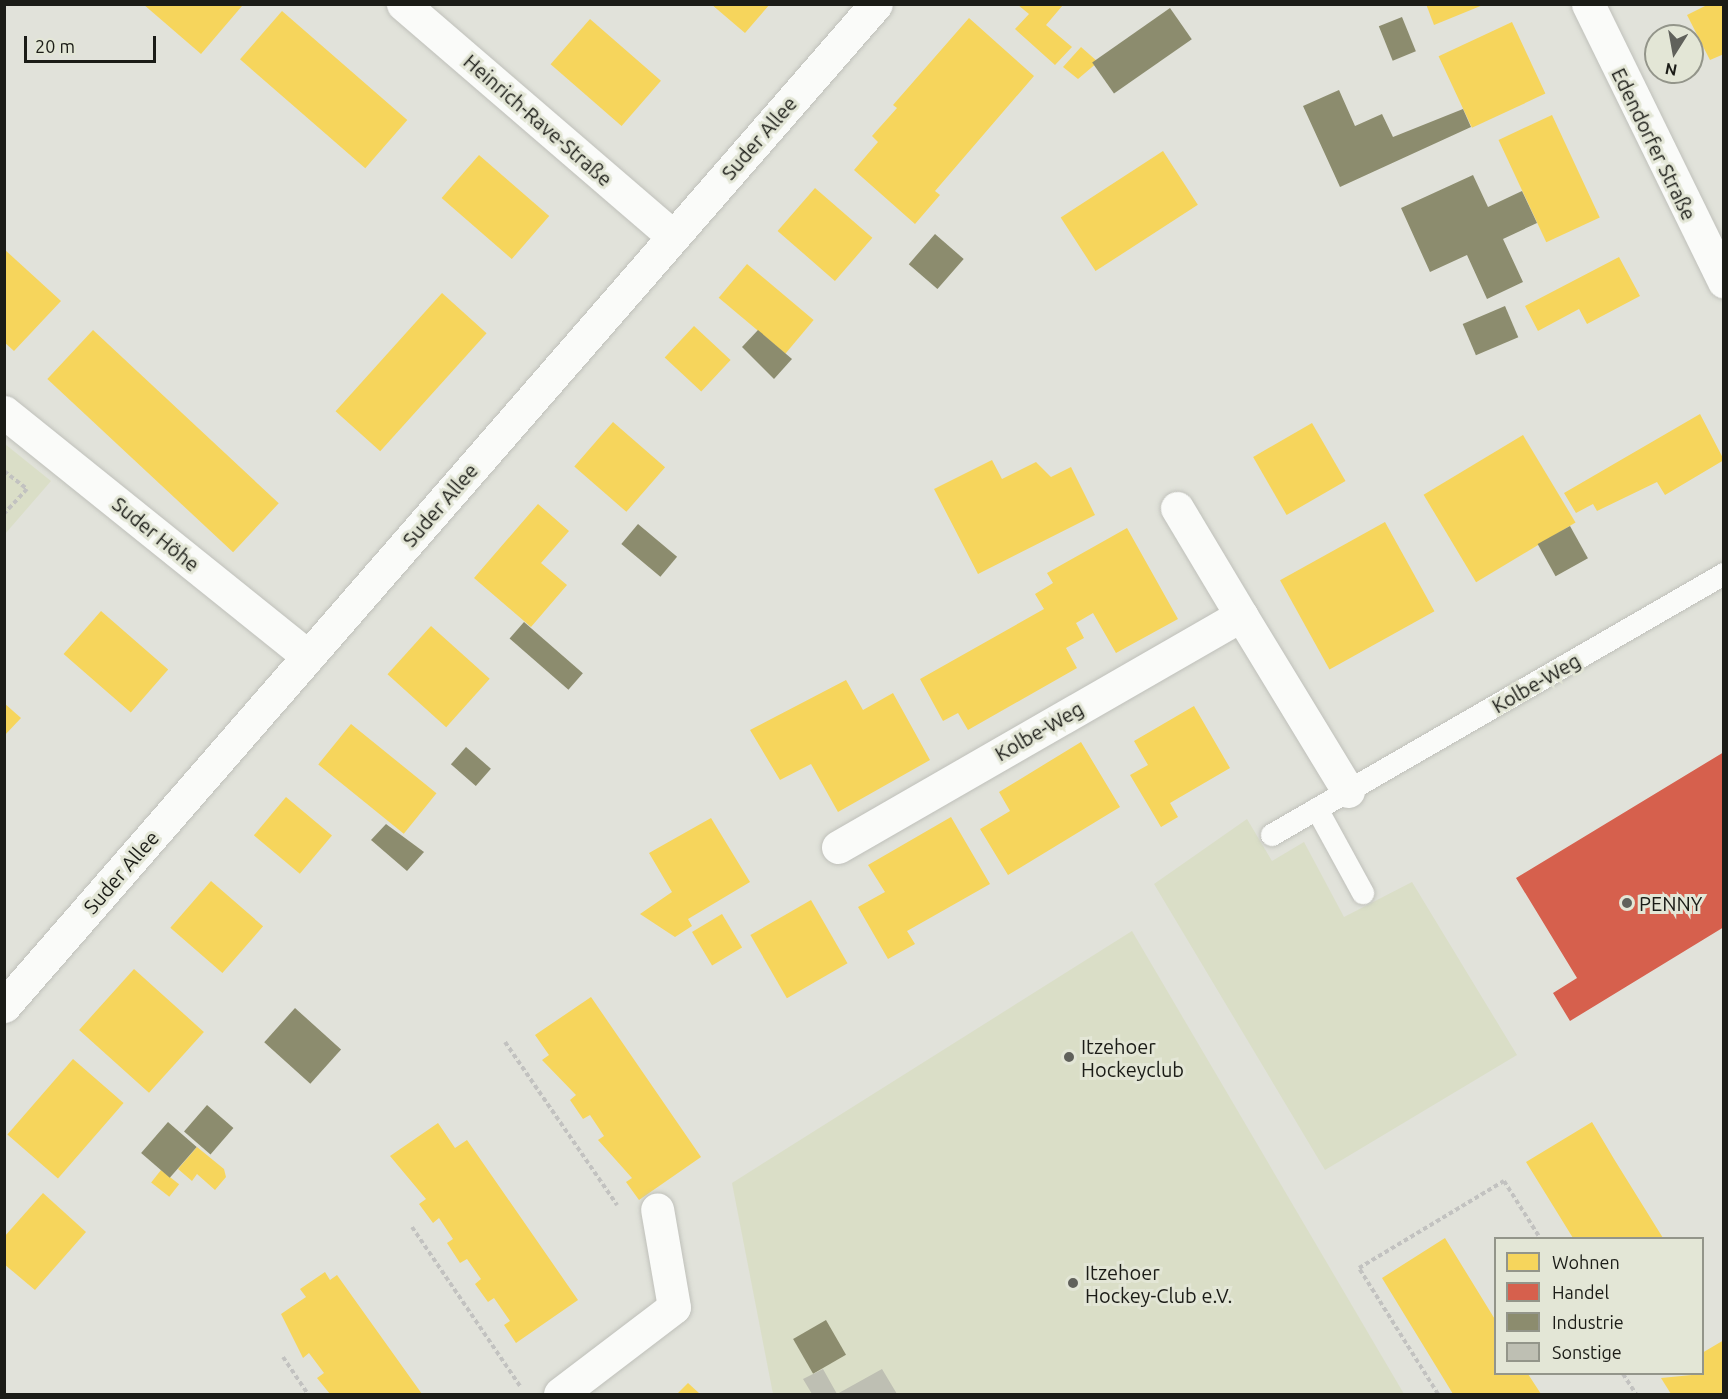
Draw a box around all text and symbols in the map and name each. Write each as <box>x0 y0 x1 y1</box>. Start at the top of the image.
scale bar <box>27 24 159 62</box>
north arrow <box>1644 24 1704 84</box>
text: 20 m <box>35 36 75 56</box>
street label: Heinrich-Rave-Straße <box>459 49 617 191</box>
text: N <box>1663 60 1679 80</box>
street label: Edendorfer Straße <box>1607 64 1701 224</box>
street label: Suder Allee <box>716 92 802 184</box>
street label: Suder Allee <box>397 459 483 551</box>
street label: Suder Höhe <box>108 492 204 576</box>
street label: Kolbe-Weg <box>1488 648 1584 718</box>
street label: Kolbe-Weg <box>991 696 1087 766</box>
street label: Suder Allee <box>78 826 164 918</box>
place label: PENNY <box>1639 891 1702 915</box>
marker: PENNY <box>1620 896 1634 910</box>
place label: Itzehoer Hockeyclub <box>1081 1034 1184 1081</box>
marker: Itzehoer Hockeyclub <box>1062 1050 1076 1064</box>
legend <box>1494 1237 1704 1375</box>
text: Wohnen <box>1552 1252 1620 1272</box>
place label: Itzehoer Hockey-Club e.V. <box>1085 1260 1232 1307</box>
marker: Itzehoer Hockey-Club e.V. <box>1066 1276 1080 1290</box>
text: Handel <box>1552 1282 1609 1302</box>
text: Industrie <box>1552 1312 1624 1332</box>
text: Sonstige <box>1552 1342 1622 1362</box>

